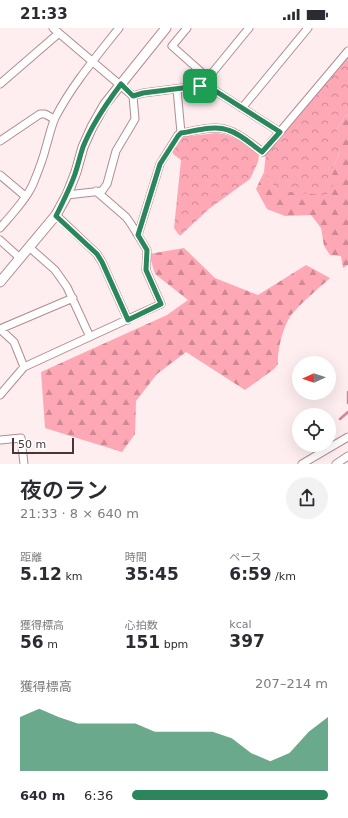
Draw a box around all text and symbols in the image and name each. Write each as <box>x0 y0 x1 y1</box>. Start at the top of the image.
text: 21:33 <box>20 5 68 23</box>
pin <box>183 69 217 103</box>
icon: arrive <box>189 75 211 97</box>
north arrow <box>292 356 336 400</box>
map controls <box>292 356 336 452</box>
button: locate <box>292 408 336 452</box>
scale bar <box>12 436 74 455</box>
text: 50 m <box>18 438 46 451</box>
button: share <box>286 477 328 519</box>
text: 夜のラン <box>20 478 108 503</box>
text: 21:33 · 8 × 640 m <box>20 506 139 521</box>
text: 距離 <box>20 551 42 564</box>
text: 時間 <box>125 551 147 564</box>
text: ペース <box>229 551 262 564</box>
text: 5.12 <box>20 564 62 584</box>
text: 35:45 <box>125 564 179 584</box>
text: 6:59 <box>229 564 272 584</box>
text: km <box>62 570 83 583</box>
text: /km <box>272 570 296 583</box>
text: kcal <box>229 618 252 631</box>
text: 獲得標高 <box>20 619 64 632</box>
text: 心拍数 <box>125 619 158 632</box>
text: 397 <box>229 631 265 651</box>
text: 56 <box>20 632 44 652</box>
text: 151 <box>125 632 160 652</box>
text: m <box>44 638 58 651</box>
text: bpm <box>160 638 188 651</box>
text: 207–214 m <box>255 676 328 691</box>
text: 獲得標高 <box>20 679 72 694</box>
text: 640 m <box>20 788 65 803</box>
text: 6:36 <box>84 788 113 803</box>

